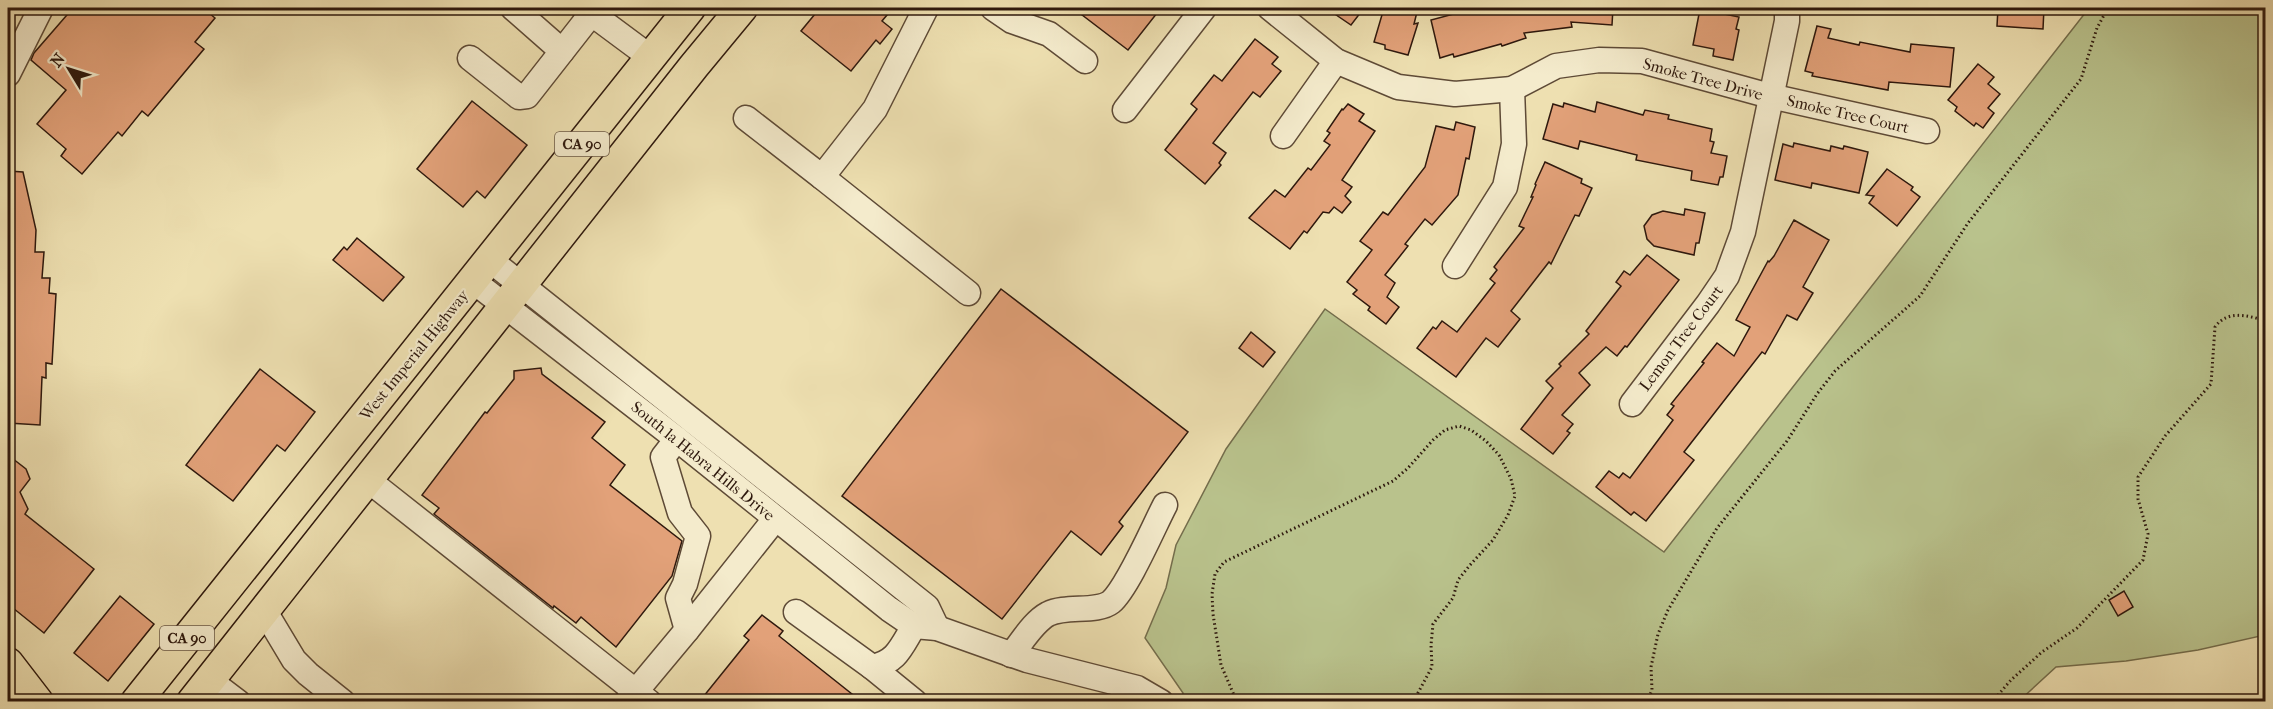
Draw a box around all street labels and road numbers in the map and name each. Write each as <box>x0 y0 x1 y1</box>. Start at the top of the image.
street label: Smoke Tree Drive <box>1641 54 1765 104</box>
street label: Smoke Tree Court <box>1785 91 1911 137</box>
road number: CA 90 <box>555 132 609 156</box>
street label: Lemon Tree Court <box>1635 281 1727 395</box>
street label: West Imperial Highway <box>355 286 473 425</box>
street label: South la Habra Hills Drive <box>627 397 779 525</box>
road number: CA 90 <box>160 626 214 650</box>

